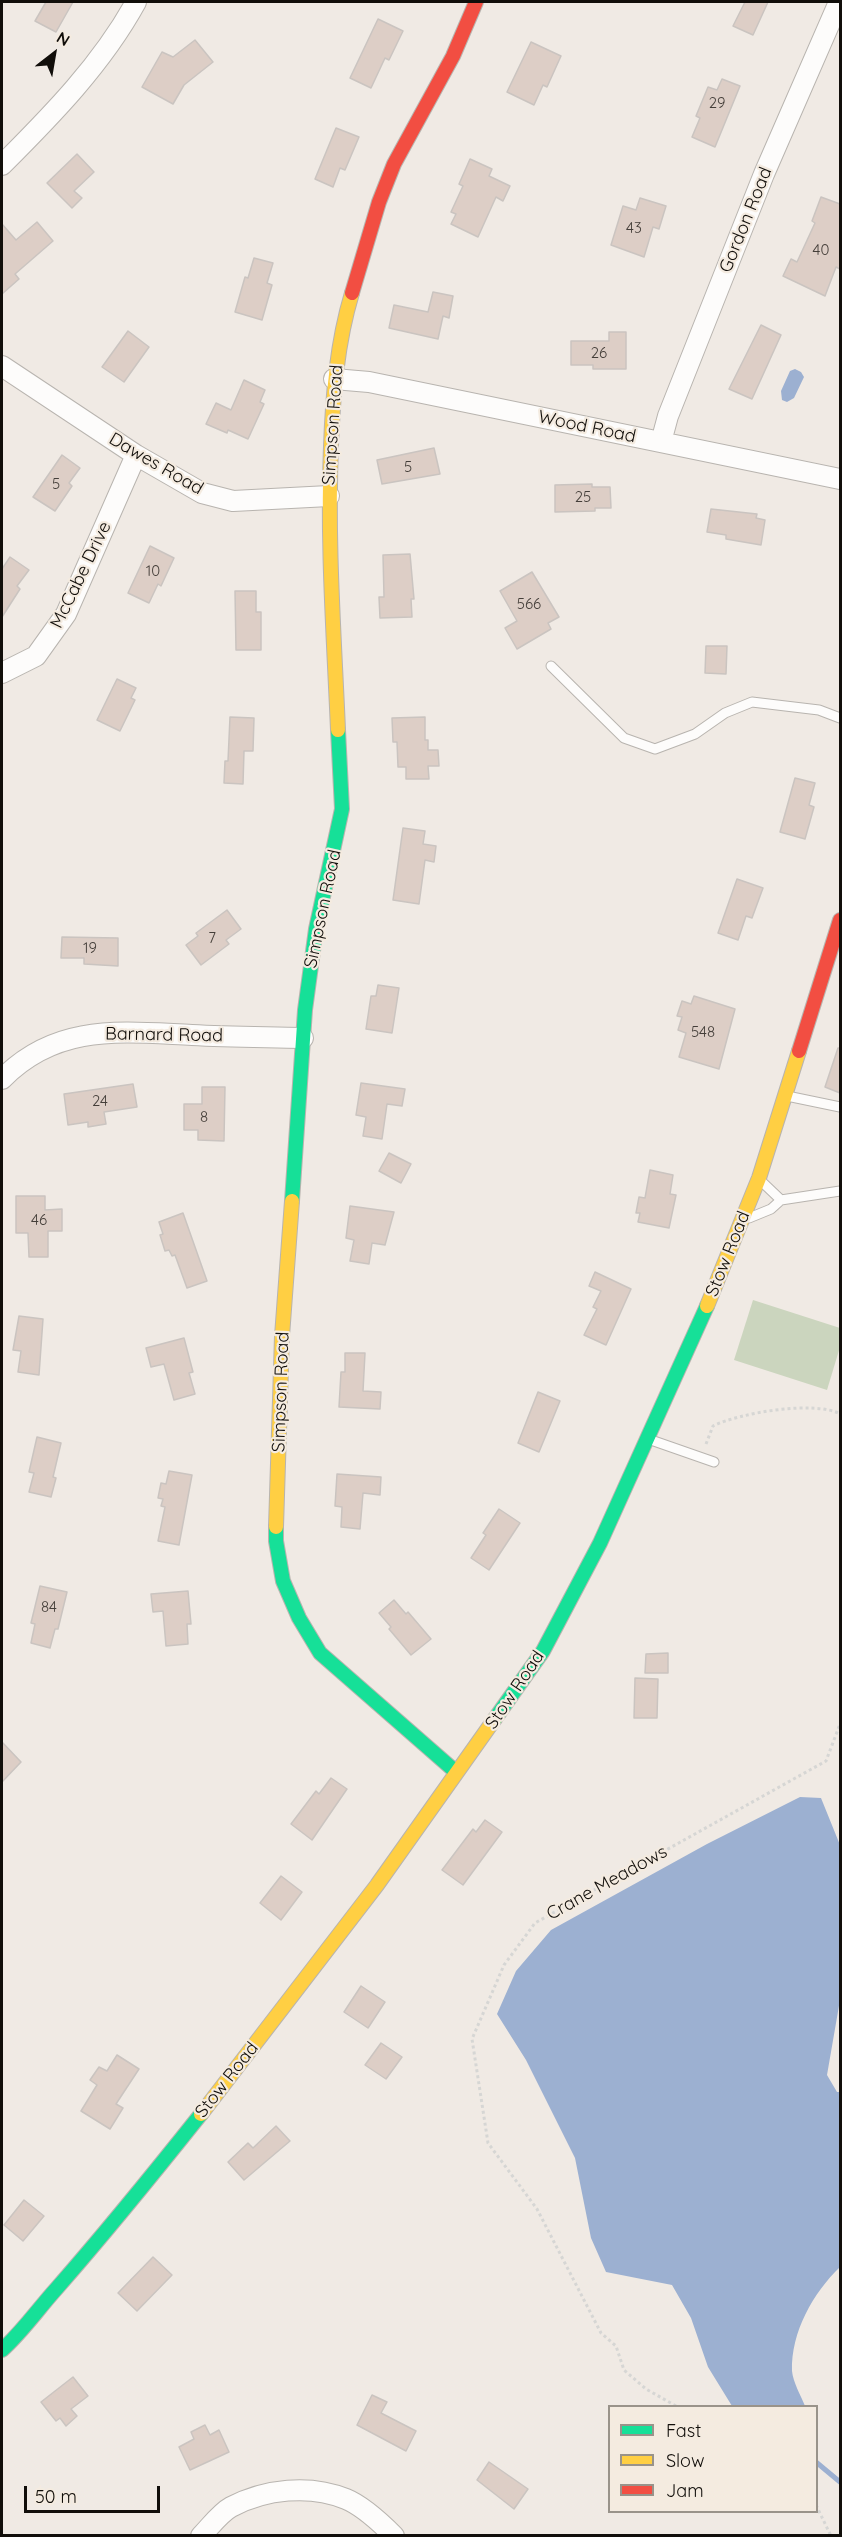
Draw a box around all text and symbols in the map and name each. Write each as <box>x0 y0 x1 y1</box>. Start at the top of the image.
north arrow <box>24 24 84 84</box>
text: N <box>53 27 73 50</box>
house number: 29 <box>709 94 725 112</box>
street label: Gordon Road <box>715 164 777 276</box>
house number: 43 <box>626 219 642 237</box>
house number: 40 <box>813 241 829 259</box>
house number: 26 <box>591 344 607 362</box>
street label: Simpson Road <box>318 364 348 486</box>
street label: Wood Road <box>536 406 638 448</box>
street label: Dawes Road <box>105 428 207 500</box>
house number: 5 <box>404 458 412 476</box>
house number: 5 <box>52 475 60 493</box>
house number: 25 <box>575 488 591 506</box>
street label: McCabe Drive <box>46 518 116 632</box>
house number: 10 <box>146 562 160 580</box>
house number: 566 <box>517 595 541 613</box>
street label: Simpson Road <box>300 848 346 970</box>
house number: 7 <box>208 929 216 947</box>
house number: 19 <box>83 939 97 957</box>
street label: Barnard Road <box>105 1023 223 1047</box>
house number: 548 <box>691 1023 715 1041</box>
house number: 24 <box>92 1092 108 1110</box>
house number: 8 <box>200 1108 208 1126</box>
street label: Stow Road <box>701 1208 755 1300</box>
house number: 46 <box>31 1211 47 1229</box>
street label: Simpson Road <box>268 1331 294 1453</box>
house number: 84 <box>41 1598 57 1616</box>
street label: Stow Road <box>481 1647 549 1733</box>
street label: Crane Meadows <box>543 1841 671 1925</box>
street label: Stow Road <box>191 2038 263 2122</box>
legend <box>608 2405 818 2513</box>
text: Fast <box>666 2419 701 2442</box>
text: Slow <box>666 2449 704 2472</box>
scale bar <box>27 2474 164 2512</box>
text: Jam <box>666 2479 704 2502</box>
text: 50 m <box>35 2485 77 2508</box>

